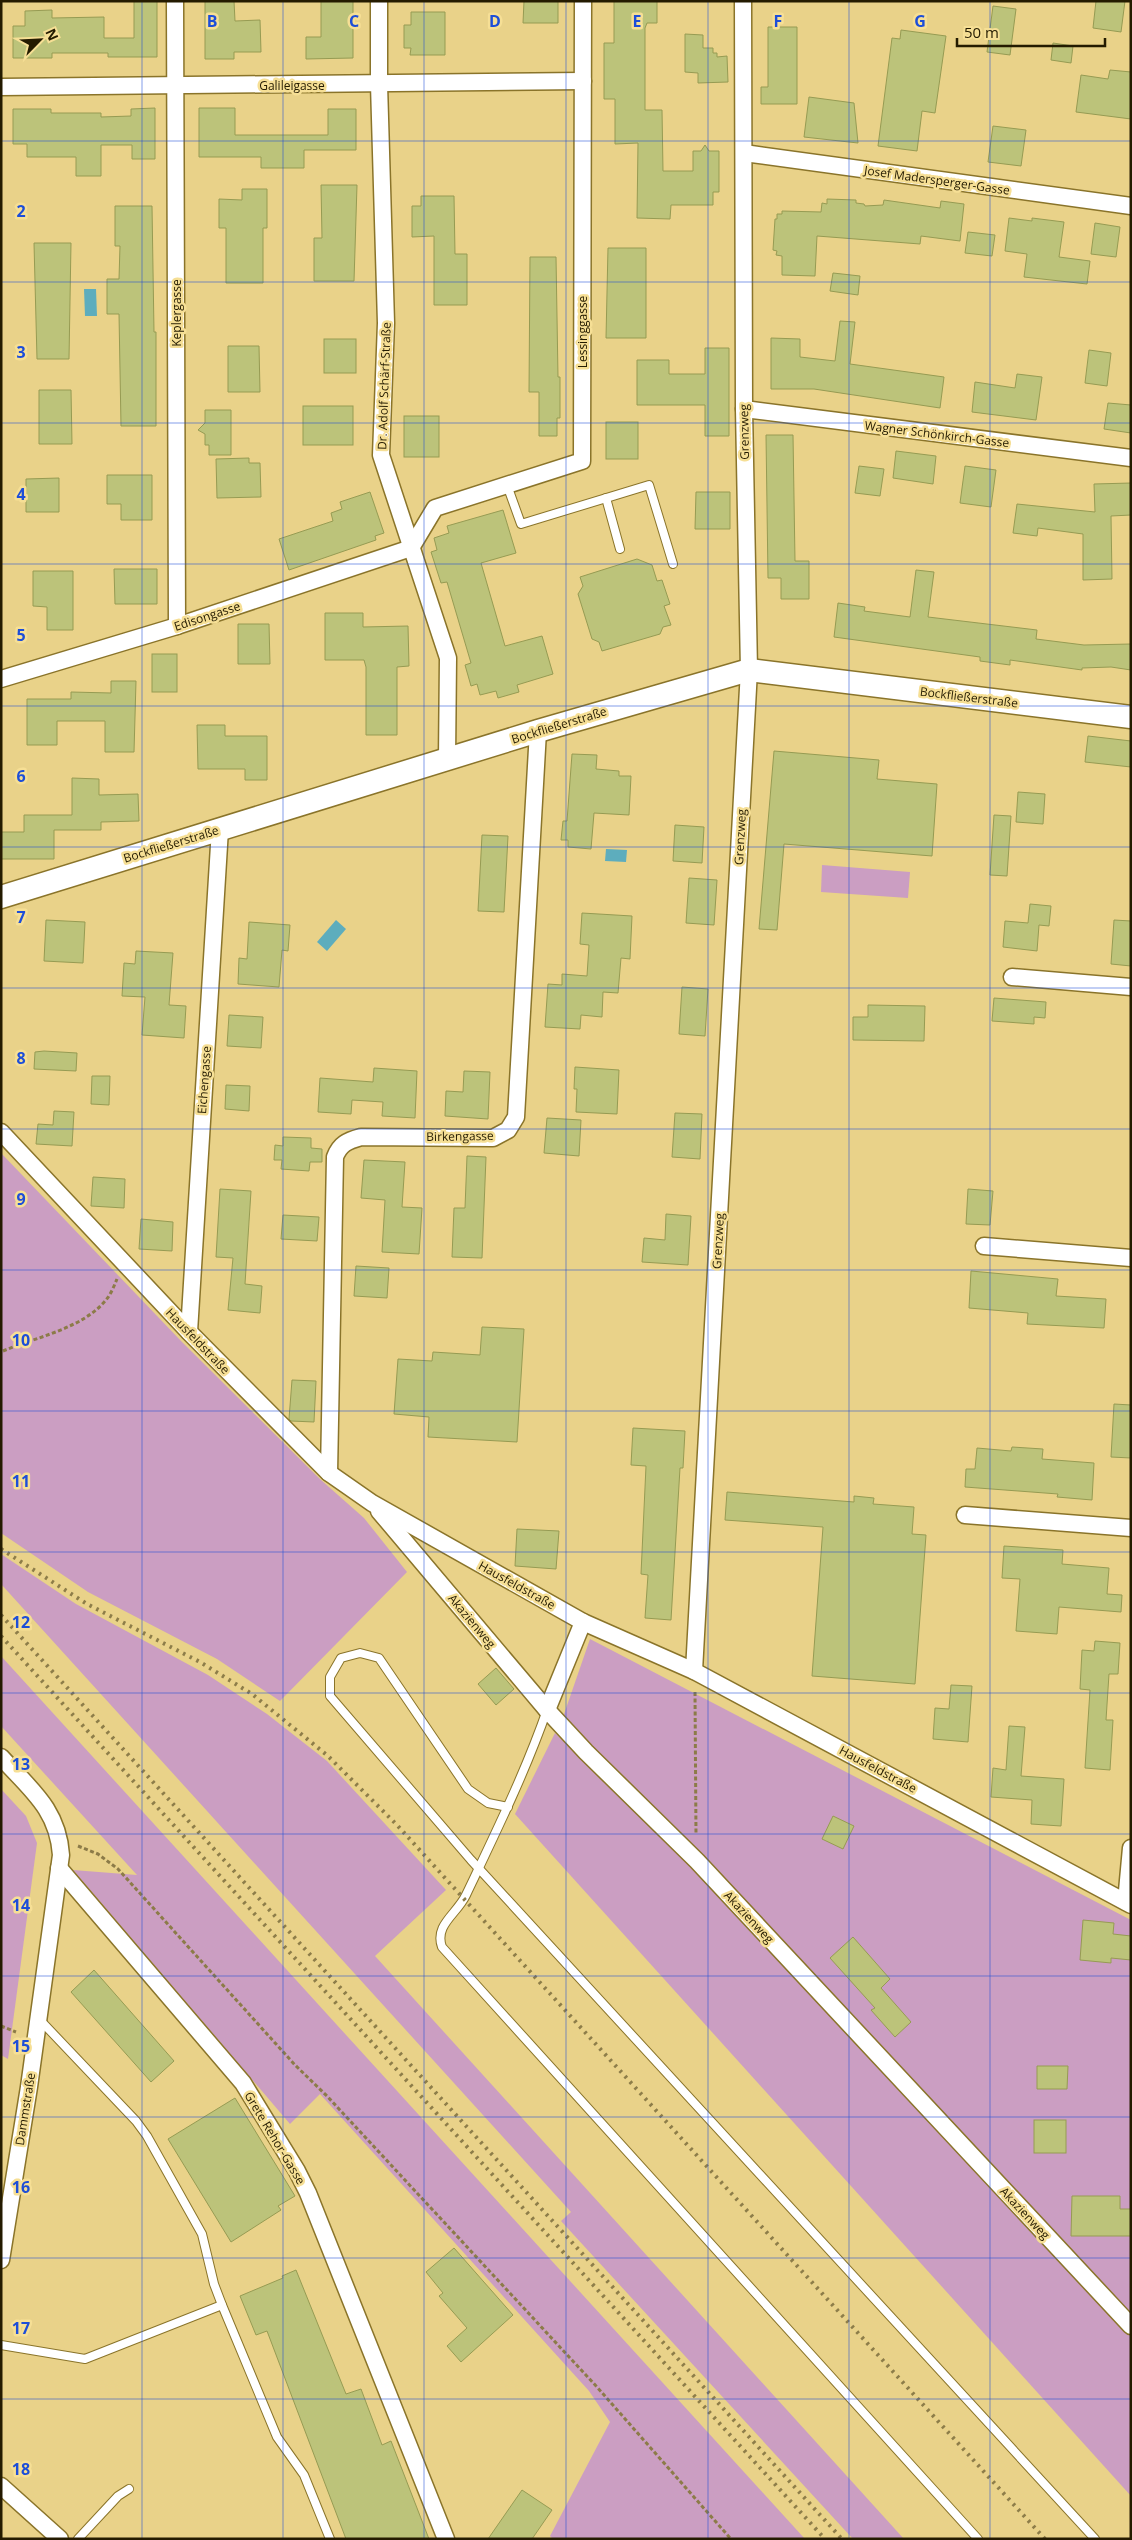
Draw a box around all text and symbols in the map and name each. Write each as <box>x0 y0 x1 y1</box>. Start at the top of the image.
text: B <box>207 10 217 32</box>
text: C <box>349 10 359 32</box>
text: D <box>489 10 501 32</box>
text: E <box>633 10 642 32</box>
text: F <box>774 10 782 32</box>
text: G <box>914 10 926 32</box>
north arrow <box>15 15 65 65</box>
scale bar <box>957 15 1104 47</box>
text: 50 m <box>964 22 999 42</box>
text: N <box>41 25 63 44</box>
street label: Galileigasse <box>259 77 325 94</box>
street label: Josef Madersperger-Gasse <box>862 161 1011 199</box>
text: 2 <box>16 200 26 222</box>
street label: Keplergasse <box>168 279 185 347</box>
street label: Lessinggasse <box>574 295 591 368</box>
street label: Dr. Adolf Schärf-Straße <box>373 321 395 450</box>
text: 3 <box>16 341 26 363</box>
street label: Grenzweg <box>735 403 753 460</box>
street label: Wagner Schönkirch-Gasse <box>864 417 1010 451</box>
text: 4 <box>16 483 26 505</box>
street label: Edisongasse <box>172 597 243 635</box>
text: 5 <box>16 624 26 646</box>
street label: Bockfließerstraße <box>919 683 1019 711</box>
street label: Bockfließerstraße <box>509 702 609 748</box>
text: 6 <box>16 765 26 787</box>
street label: Grenzweg <box>730 808 750 865</box>
street label: Bockfließerstraße <box>121 821 221 867</box>
text: 7 <box>16 906 26 928</box>
street label: Eichengasse <box>193 1045 215 1115</box>
text: 8 <box>16 1047 26 1069</box>
street label: Birkengasse <box>426 1127 494 1145</box>
text: 9 <box>16 1188 26 1210</box>
street label: Grenzweg <box>708 1212 728 1269</box>
street label: Hausfeldstraße <box>162 1304 234 1378</box>
text: 10 <box>12 1329 30 1351</box>
text: 11 <box>12 1470 30 1492</box>
street label: Hausfeldstraße <box>475 1557 559 1613</box>
street label: Akazienweg <box>444 1590 500 1652</box>
text: 12 <box>12 1611 30 1633</box>
street label: Hausfeldstraße <box>836 1741 920 1797</box>
text: 13 <box>12 1753 30 1775</box>
street label: Akazienweg <box>720 1887 778 1947</box>
text: 14 <box>12 1894 30 1916</box>
text: 15 <box>12 2035 30 2057</box>
street label: Dammstraße <box>11 2071 39 2147</box>
street label: Grete Rehor-Gasse <box>241 2088 310 2188</box>
text: 16 <box>12 2176 30 2198</box>
street label: Akazienweg <box>996 2183 1054 2243</box>
text: 17 <box>12 2317 30 2339</box>
text: 18 <box>12 2458 30 2480</box>

